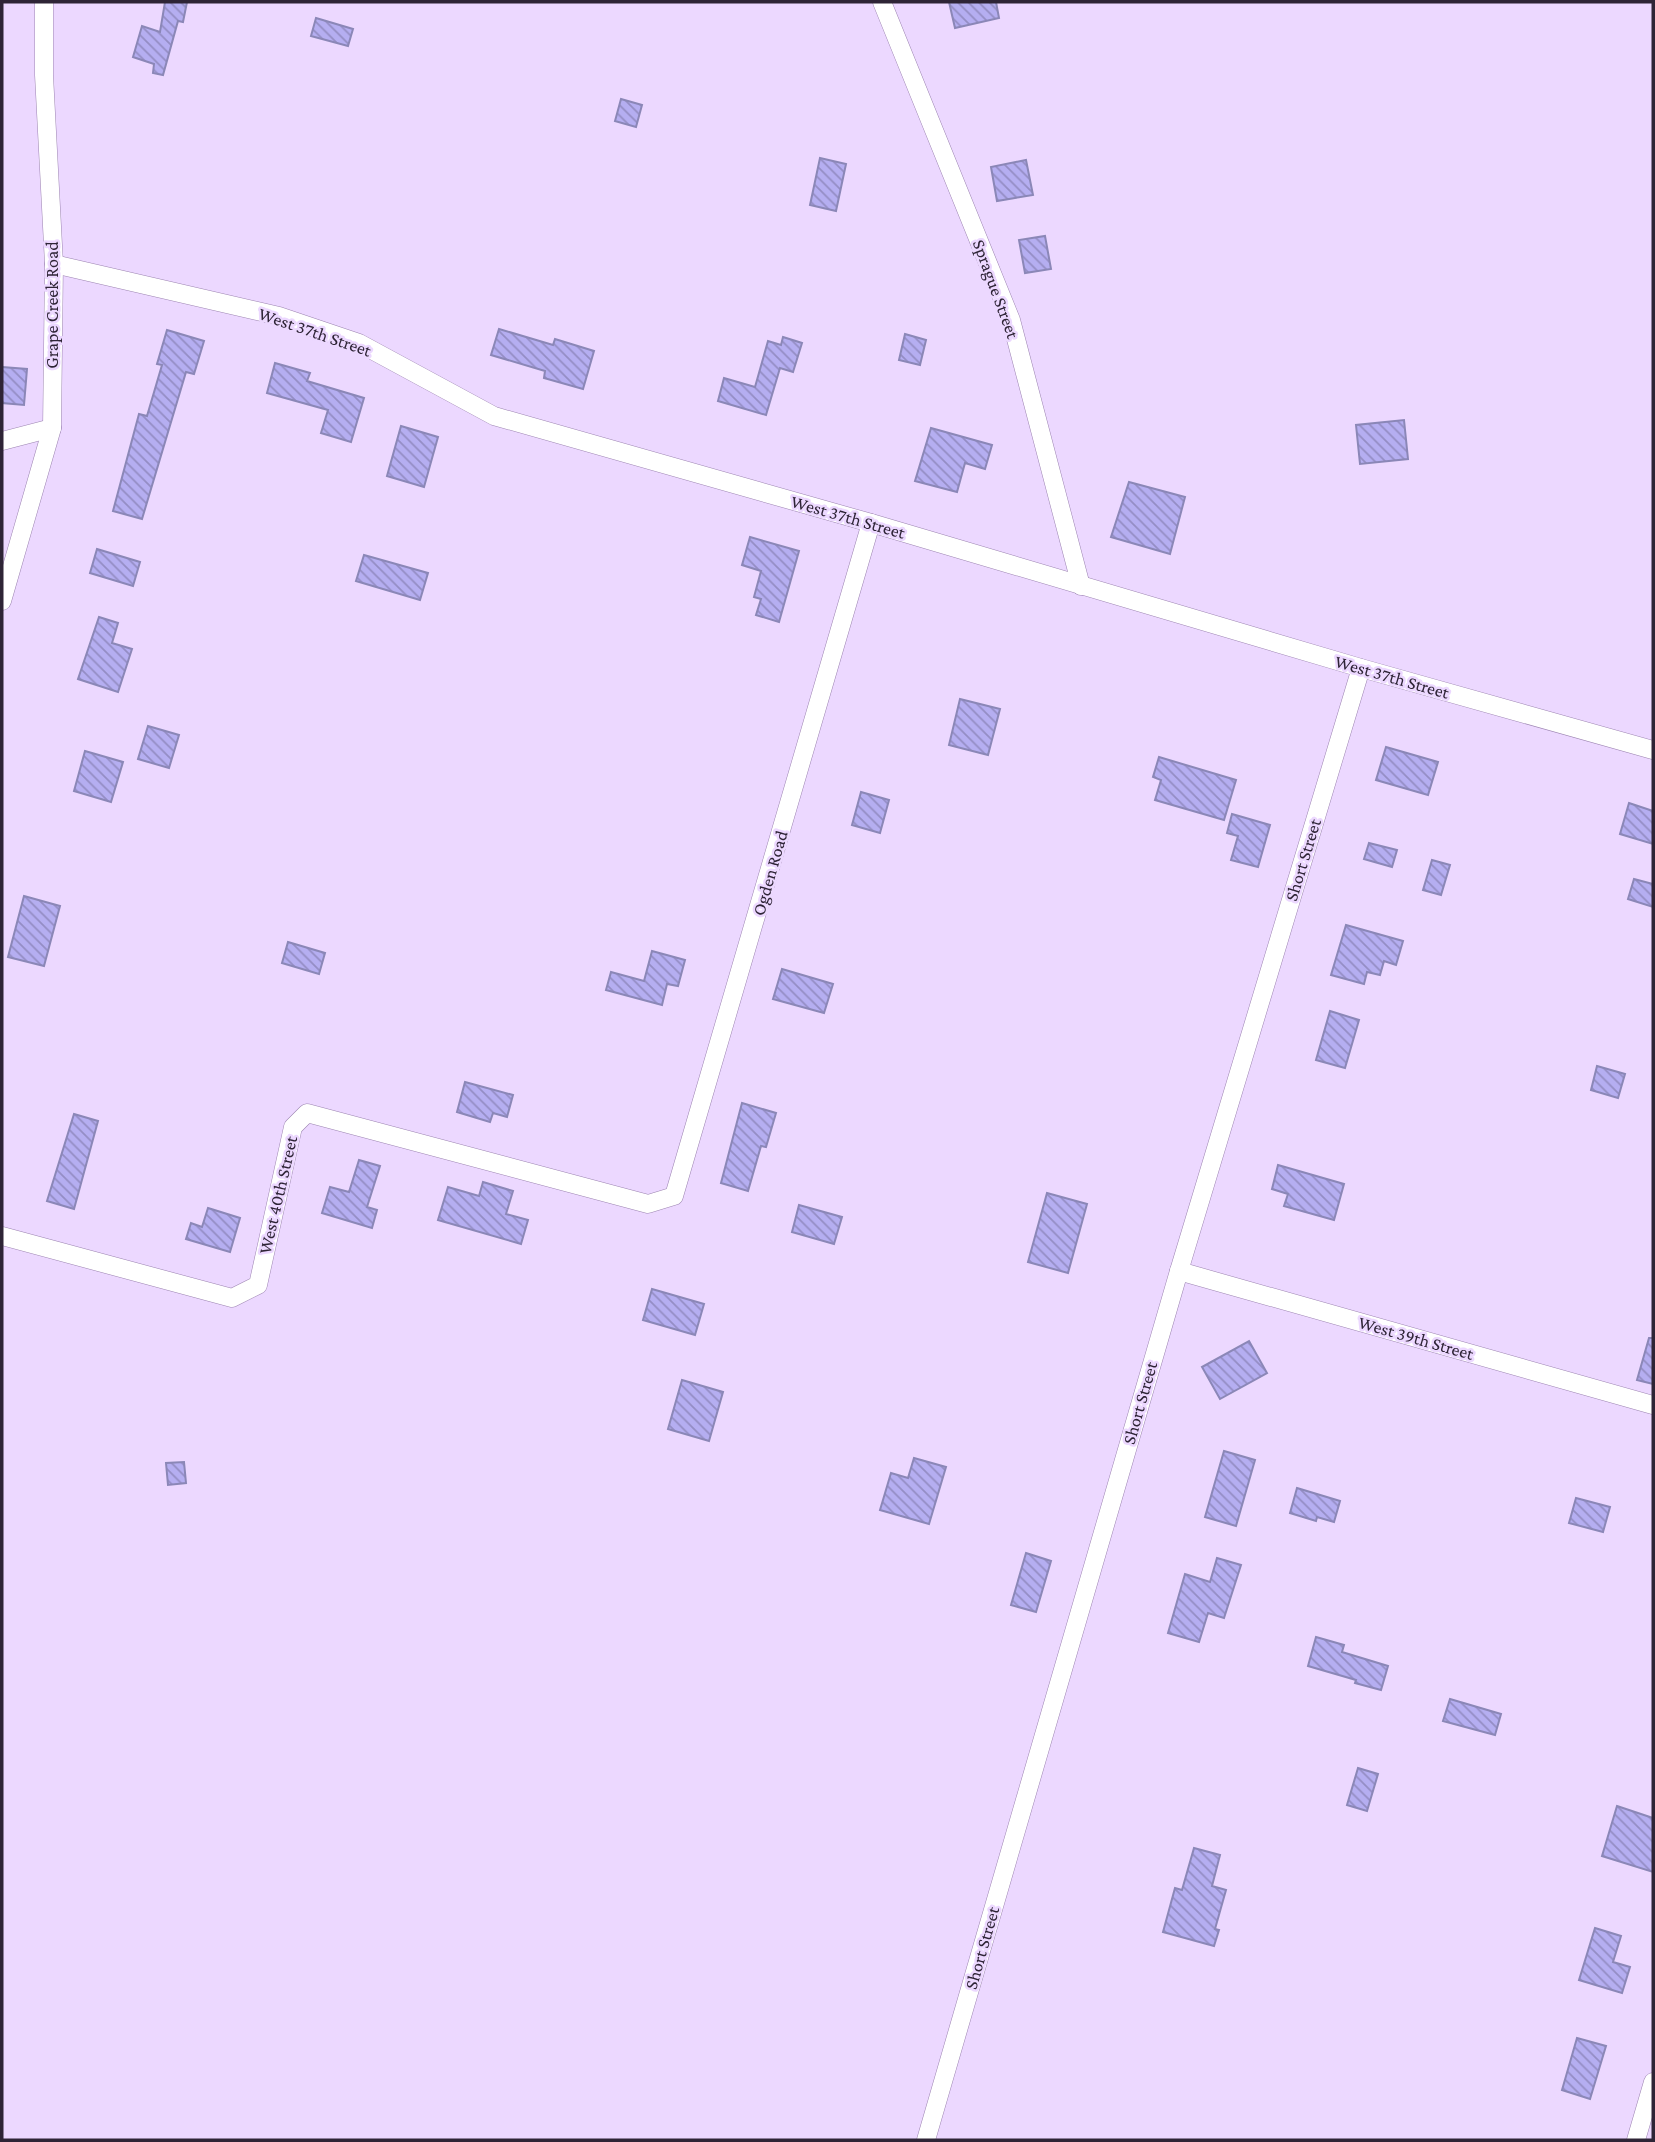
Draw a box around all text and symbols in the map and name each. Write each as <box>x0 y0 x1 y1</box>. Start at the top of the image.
street label: Sprague Street <box>969 237 1024 342</box>
street label: Grape Creek Road <box>42 241 62 369</box>
street label: West 37th Street <box>256 303 375 361</box>
street label: West 37th Street <box>789 491 908 543</box>
street label: West 37th Street <box>1333 651 1452 703</box>
street label: Short Street <box>1281 815 1325 904</box>
street label: Ogden Road <box>748 828 792 918</box>
street label: West 40th Street <box>255 1133 302 1256</box>
street label: West 39th Street <box>1356 1312 1477 1364</box>
street label: Short Street <box>1119 1358 1162 1447</box>
street label: Short Street <box>961 1903 1004 1992</box>

